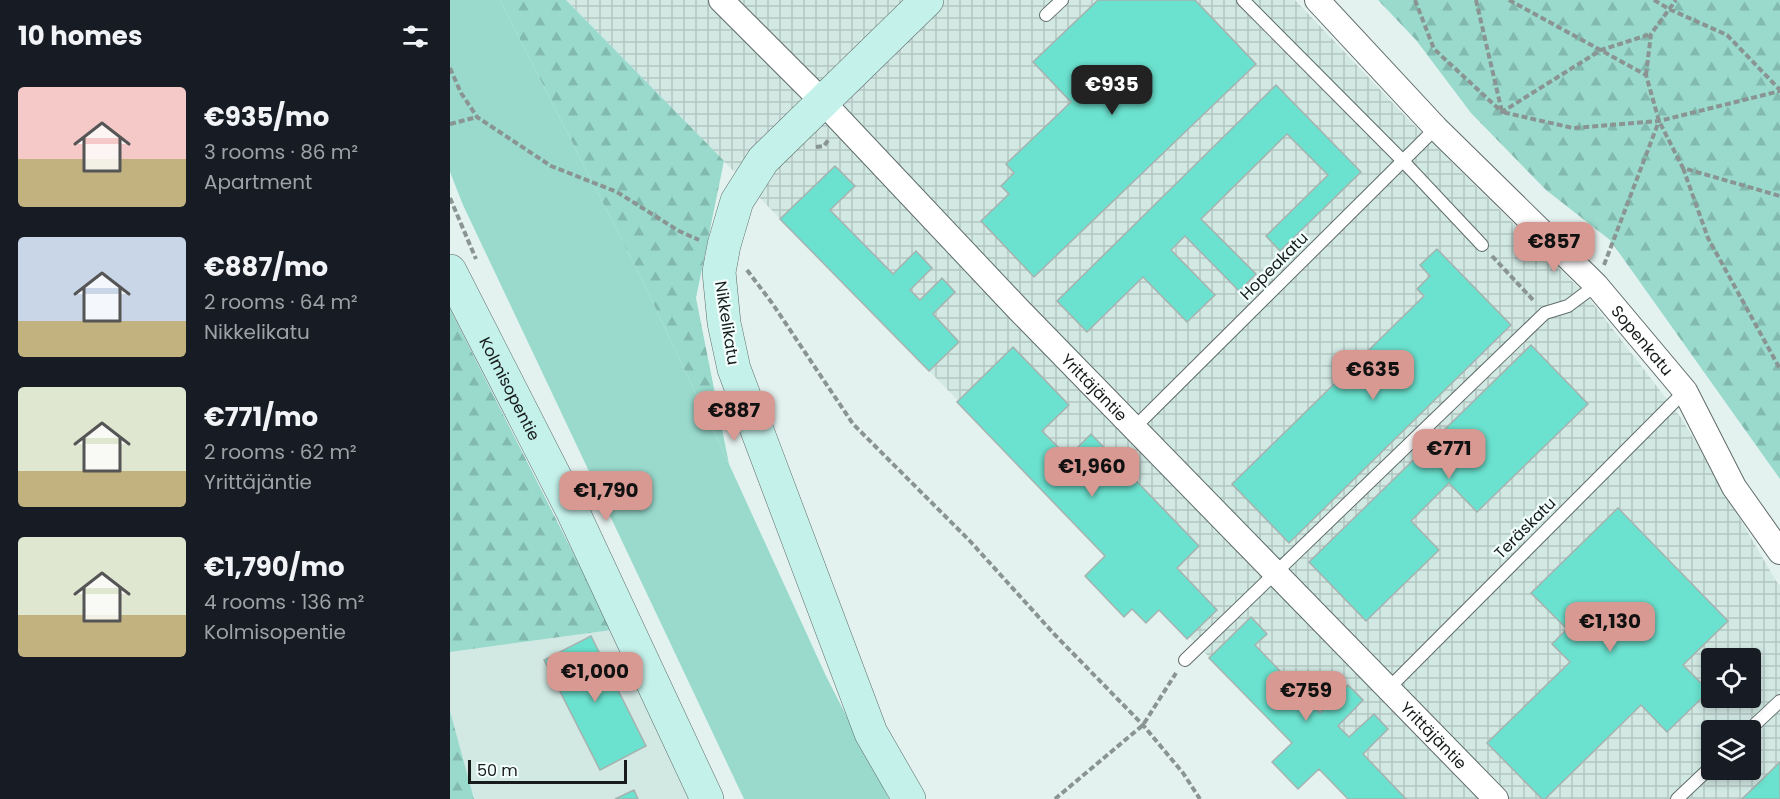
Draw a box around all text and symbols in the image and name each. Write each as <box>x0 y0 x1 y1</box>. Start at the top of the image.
text: 10 homes <box>18 18 142 54</box>
icon: filters <box>399 20 432 53</box>
pin: €935 <box>1076 65 1148 116</box>
text: €935 <box>1085 70 1139 98</box>
text: €935/mo <box>204 99 329 135</box>
icon: home <box>66 111 138 183</box>
text: 3 rooms · 86 m² <box>204 138 358 166</box>
text: Apartment <box>204 168 312 196</box>
pin: €857 <box>1518 222 1590 273</box>
street label: Hopeakatu <box>1235 227 1313 305</box>
text: €857 <box>1528 227 1580 255</box>
text: €887/mo <box>204 249 328 285</box>
icon: home <box>66 261 138 333</box>
street label: Nikkelikatu <box>709 279 745 367</box>
text: 2 rooms · 64 m² <box>204 288 358 316</box>
street label: Sopenkatu <box>1606 300 1679 380</box>
text: Nikkelikatu <box>204 318 310 346</box>
street label: Kolmisopentie <box>474 333 546 444</box>
street label: Yrittäjäntie <box>1056 348 1133 426</box>
pin: €635 <box>1337 350 1409 401</box>
text: €635 <box>1346 355 1400 383</box>
pin: €887 <box>698 391 770 442</box>
text: €887 <box>708 396 760 424</box>
text: €771/mo <box>204 399 318 435</box>
icon: home <box>66 411 138 483</box>
pin: €771 <box>1413 429 1485 480</box>
text: €771 <box>1427 434 1471 462</box>
text: 2 rooms · 62 m² <box>204 438 357 466</box>
pin: €1,960 <box>1043 447 1141 498</box>
text: €1,960 <box>1058 452 1126 480</box>
text: Yrittäjäntie <box>204 468 312 496</box>
pin: €1,790 <box>557 471 655 522</box>
text: €1,790 <box>573 476 639 504</box>
street label: Teräskatu <box>1489 492 1561 564</box>
text: €1,790/mo <box>204 549 345 585</box>
icon: home <box>66 561 138 633</box>
text: 4 rooms · 136 m² <box>204 588 364 616</box>
pin: €1,130 <box>1561 602 1659 653</box>
text: €1,130 <box>1579 607 1641 635</box>
text: Kolmisopentie <box>204 618 346 646</box>
map controls <box>1701 648 1761 780</box>
button: locate <box>1701 648 1761 708</box>
pin: €1,000 <box>546 652 644 703</box>
text: €1,000 <box>561 657 629 685</box>
pin: €759 <box>1270 671 1342 722</box>
text: €759 <box>1280 676 1332 704</box>
street label: Yrittäjäntie <box>1395 696 1472 774</box>
button: layers <box>1701 720 1761 780</box>
scale bar <box>468 757 627 784</box>
text: 50 m <box>477 759 518 782</box>

